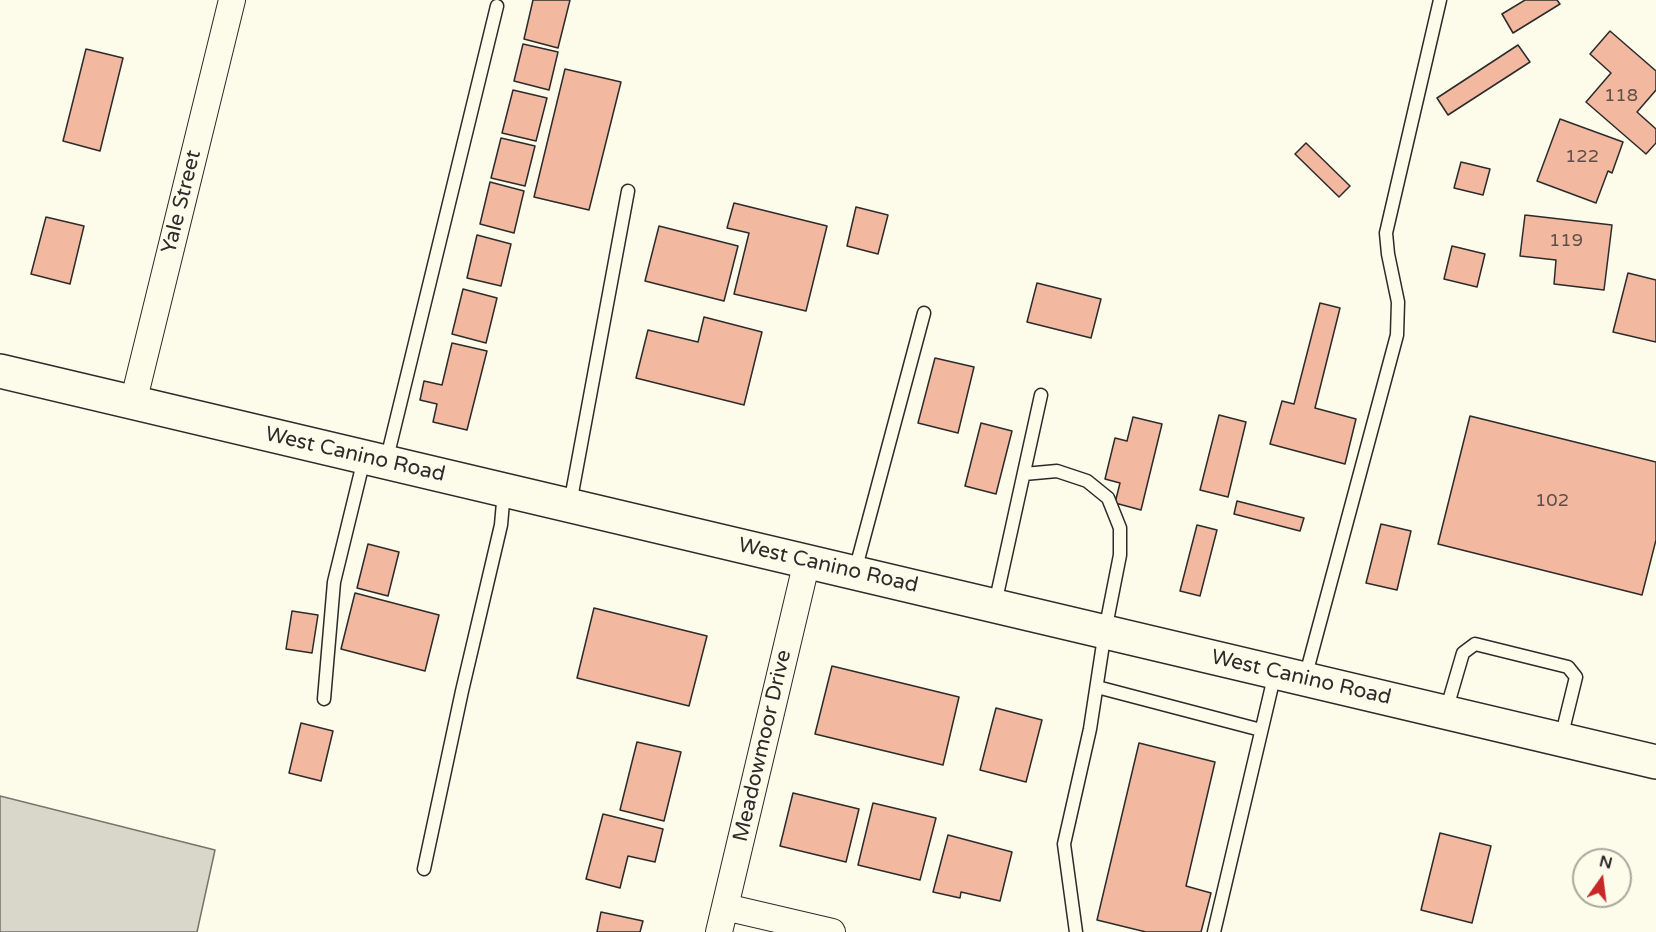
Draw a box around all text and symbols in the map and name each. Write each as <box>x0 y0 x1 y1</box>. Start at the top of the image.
house number: 118 <box>1604 85 1638 107</box>
house number: 122 <box>1565 146 1599 168</box>
street label: Yale Street <box>157 147 207 257</box>
house number: 119 <box>1549 230 1583 252</box>
street label: West Canino Road <box>263 422 447 488</box>
house number: 102 <box>1535 490 1569 512</box>
street label: West Canino Road <box>736 533 920 599</box>
street label: West Canino Road <box>1209 645 1393 711</box>
street label: Meadowmoor Drive <box>729 648 797 844</box>
north arrow <box>1572 848 1632 908</box>
text: N <box>1597 851 1615 874</box>

